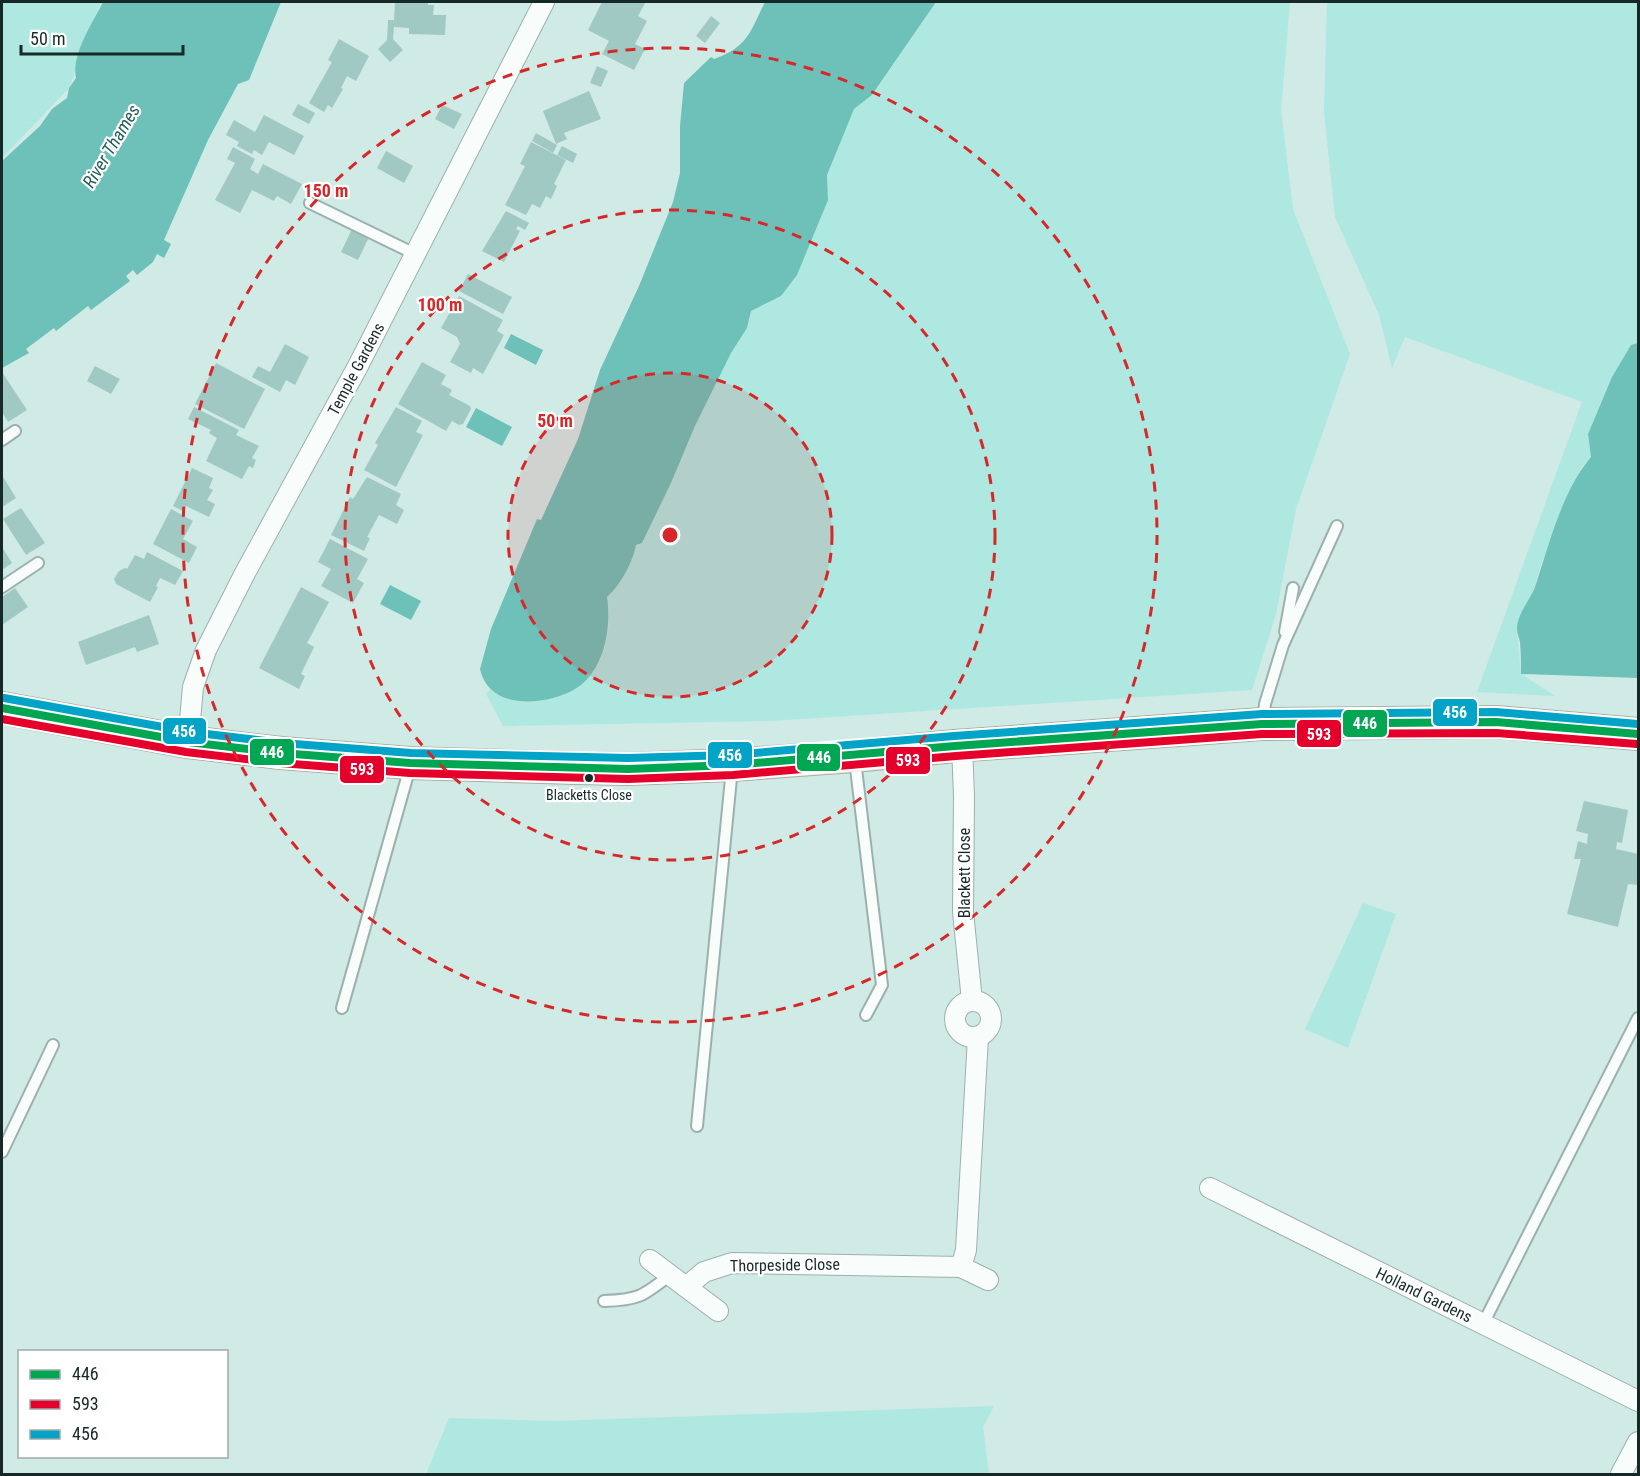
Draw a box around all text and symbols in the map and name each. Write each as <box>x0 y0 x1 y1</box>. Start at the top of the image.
scale bar <box>21 18 183 56</box>
text: 50 m <box>30 28 65 49</box>
water label: River Thames <box>78 101 144 191</box>
text: 150 m <box>304 180 348 201</box>
text: 100 m <box>418 294 462 315</box>
street label: Temple Gardens <box>324 319 388 419</box>
text: 50 m <box>537 410 573 431</box>
centre of rings <box>660 525 680 545</box>
line badge: 456 <box>1432 698 1478 727</box>
text: 456 <box>1443 703 1467 722</box>
line badge: 446 <box>1342 709 1388 738</box>
text: 446 <box>1353 714 1377 733</box>
line badge: 456 <box>162 717 207 745</box>
line badge: 593 <box>1296 719 1342 748</box>
text: 456 <box>172 722 196 741</box>
text: 593 <box>1307 725 1331 744</box>
line badge: 446 <box>249 738 295 766</box>
line badge: 456 <box>707 741 753 769</box>
text: 446 <box>260 743 284 762</box>
line badge: 446 <box>796 743 841 772</box>
text: 456 <box>718 746 742 765</box>
line badge: 593 <box>885 746 931 775</box>
text: 446 <box>807 748 831 767</box>
text: 593 <box>896 751 920 770</box>
line badge: 593 <box>339 755 385 784</box>
text: 593 <box>350 760 374 779</box>
marker: Blacketts Close <box>583 772 595 784</box>
place label: Blacketts Close <box>546 787 632 803</box>
street label: Blackett Close <box>955 828 974 918</box>
street label: Thorpeside Close <box>730 1255 840 1275</box>
street label: Holland Gardens <box>1373 1264 1475 1326</box>
legend <box>18 1350 228 1458</box>
text: 446 <box>72 1363 99 1384</box>
text: 593 <box>72 1393 99 1414</box>
text: 456 <box>72 1423 99 1444</box>

